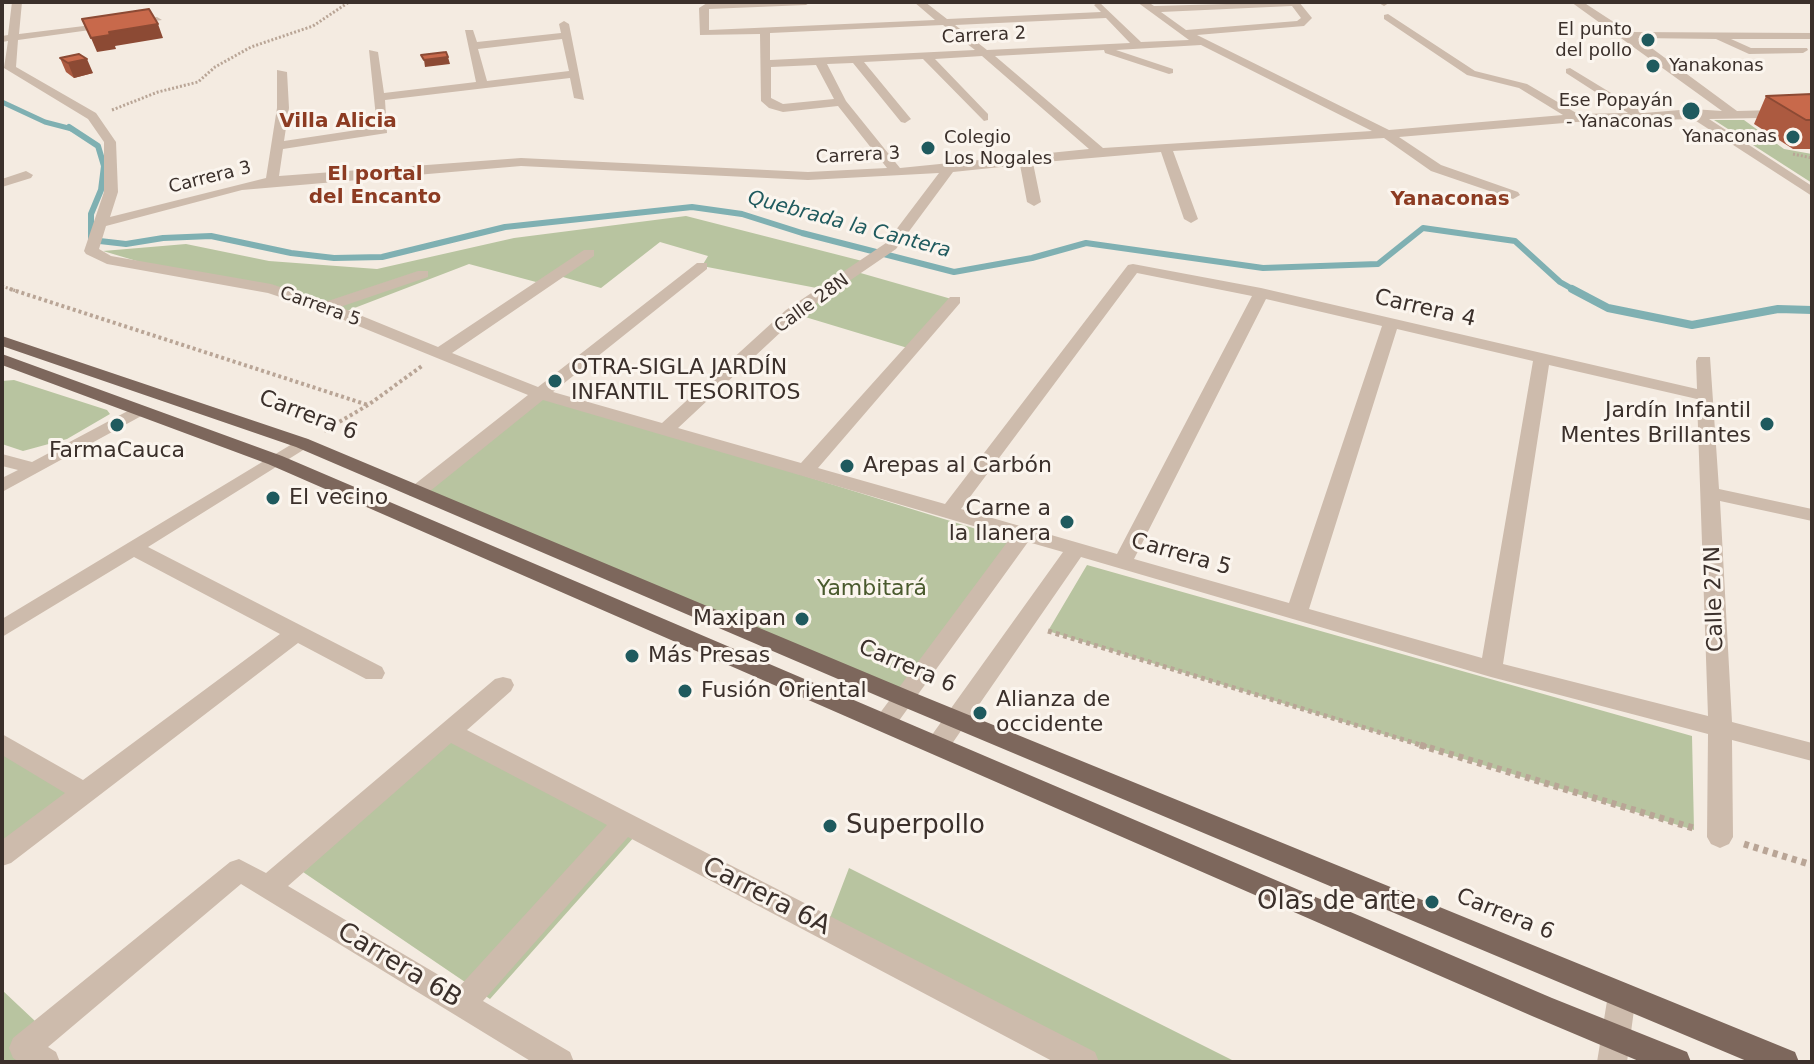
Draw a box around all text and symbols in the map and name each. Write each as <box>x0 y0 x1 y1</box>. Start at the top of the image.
place label: El punto del pollo <box>1555 19 1632 62</box>
street label: Carrera 2 <box>941 23 1027 49</box>
marker: El punto del pollo <box>1639 31 1657 49</box>
place label: Yanakonas <box>1669 55 1764 77</box>
marker: Yanakonas <box>1644 57 1662 75</box>
place label: Ese Popayán - Yanaconas <box>1559 90 1673 132</box>
marker: Ese Popayán - Yanaconas <box>1680 100 1702 122</box>
district label: Villa Alicia <box>279 110 397 134</box>
place label: Yanaconas <box>1682 126 1777 148</box>
place label: Colegio Los Nogales <box>944 127 1052 170</box>
marker: Yanaconas <box>1784 128 1802 146</box>
marker: Colegio Los Nogales <box>919 139 937 157</box>
street label: Carrera 3 <box>815 143 901 169</box>
street label: Carrera 3 <box>166 157 254 199</box>
district label: El portal del Encanto <box>309 163 441 210</box>
water label: Quebrada la Cantera <box>745 186 953 264</box>
district label: Yanaconas <box>1390 188 1510 212</box>
street label: Calle 28N <box>771 270 853 338</box>
street label: Carrera 5 <box>277 282 363 332</box>
street label: Carrera 4 <box>1372 285 1478 333</box>
place label: OTRA-SIGLA JARDÍN INFANTIL TESORITOS <box>571 355 800 406</box>
marker: OTRA-SIGLA JARDÍN INFANTIL TESORITOS <box>546 372 564 390</box>
street label: Carrera 6 <box>255 385 361 447</box>
place label: Jardín Infantil Mentes Brillantes <box>1560 398 1751 450</box>
marker: Jardín Infantil Mentes Brillantes <box>1758 415 1776 433</box>
marker: FarmaCauca <box>108 416 126 434</box>
place label: FarmaCauca <box>49 438 185 464</box>
place label: Arepas al Carbón <box>863 453 1052 479</box>
marker: Arepas al Carbón <box>838 457 856 475</box>
place label: El vecino <box>289 485 388 511</box>
marker: El vecino <box>264 489 282 507</box>
place label: Carne a la llanera <box>949 496 1051 548</box>
marker: Carne a la llanera <box>1058 513 1076 531</box>
street label: Carrera 5 <box>1128 528 1234 582</box>
street label: Calle 27N <box>1700 546 1730 652</box>
park label: Yambitará <box>817 576 927 602</box>
place label: Maxipan <box>693 606 786 632</box>
marker: Maxipan <box>793 610 811 628</box>
street label: Carrera 6 <box>854 635 960 699</box>
place label: Más Presas <box>648 643 770 669</box>
marker: Más Presas <box>623 647 641 665</box>
place label: Fusión Oriental <box>701 678 867 704</box>
marker: Fusión Oriental <box>676 682 694 700</box>
place label: Alianza de occidente <box>996 687 1110 738</box>
marker: Alianza de occidente <box>971 704 989 722</box>
place label: Superpollo <box>846 810 985 842</box>
marker: Superpollo <box>821 817 839 835</box>
street label: Carrera 6A <box>697 851 835 943</box>
street label: Carrera 6 <box>1452 883 1558 947</box>
place label: Olas de arte <box>1257 886 1416 918</box>
marker: Olas de arte <box>1423 893 1441 911</box>
street label: Carrera 6B <box>331 917 467 1015</box>

